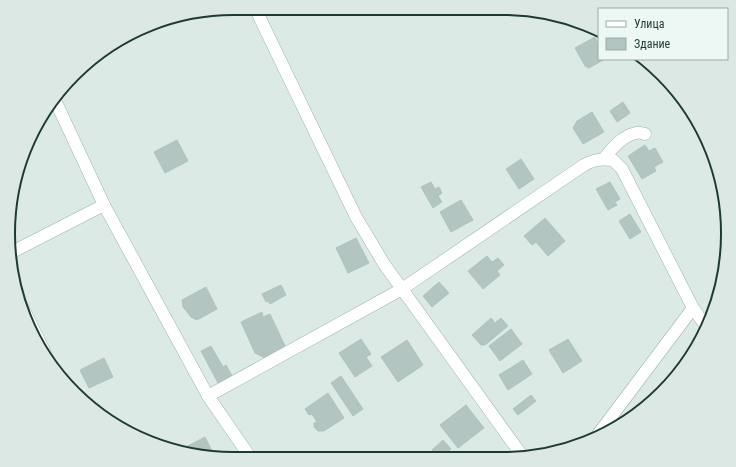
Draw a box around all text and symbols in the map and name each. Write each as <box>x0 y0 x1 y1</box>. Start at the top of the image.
legend <box>598 8 728 60</box>
text: Улица <box>634 17 665 31</box>
text: Здание <box>634 37 671 51</box>

